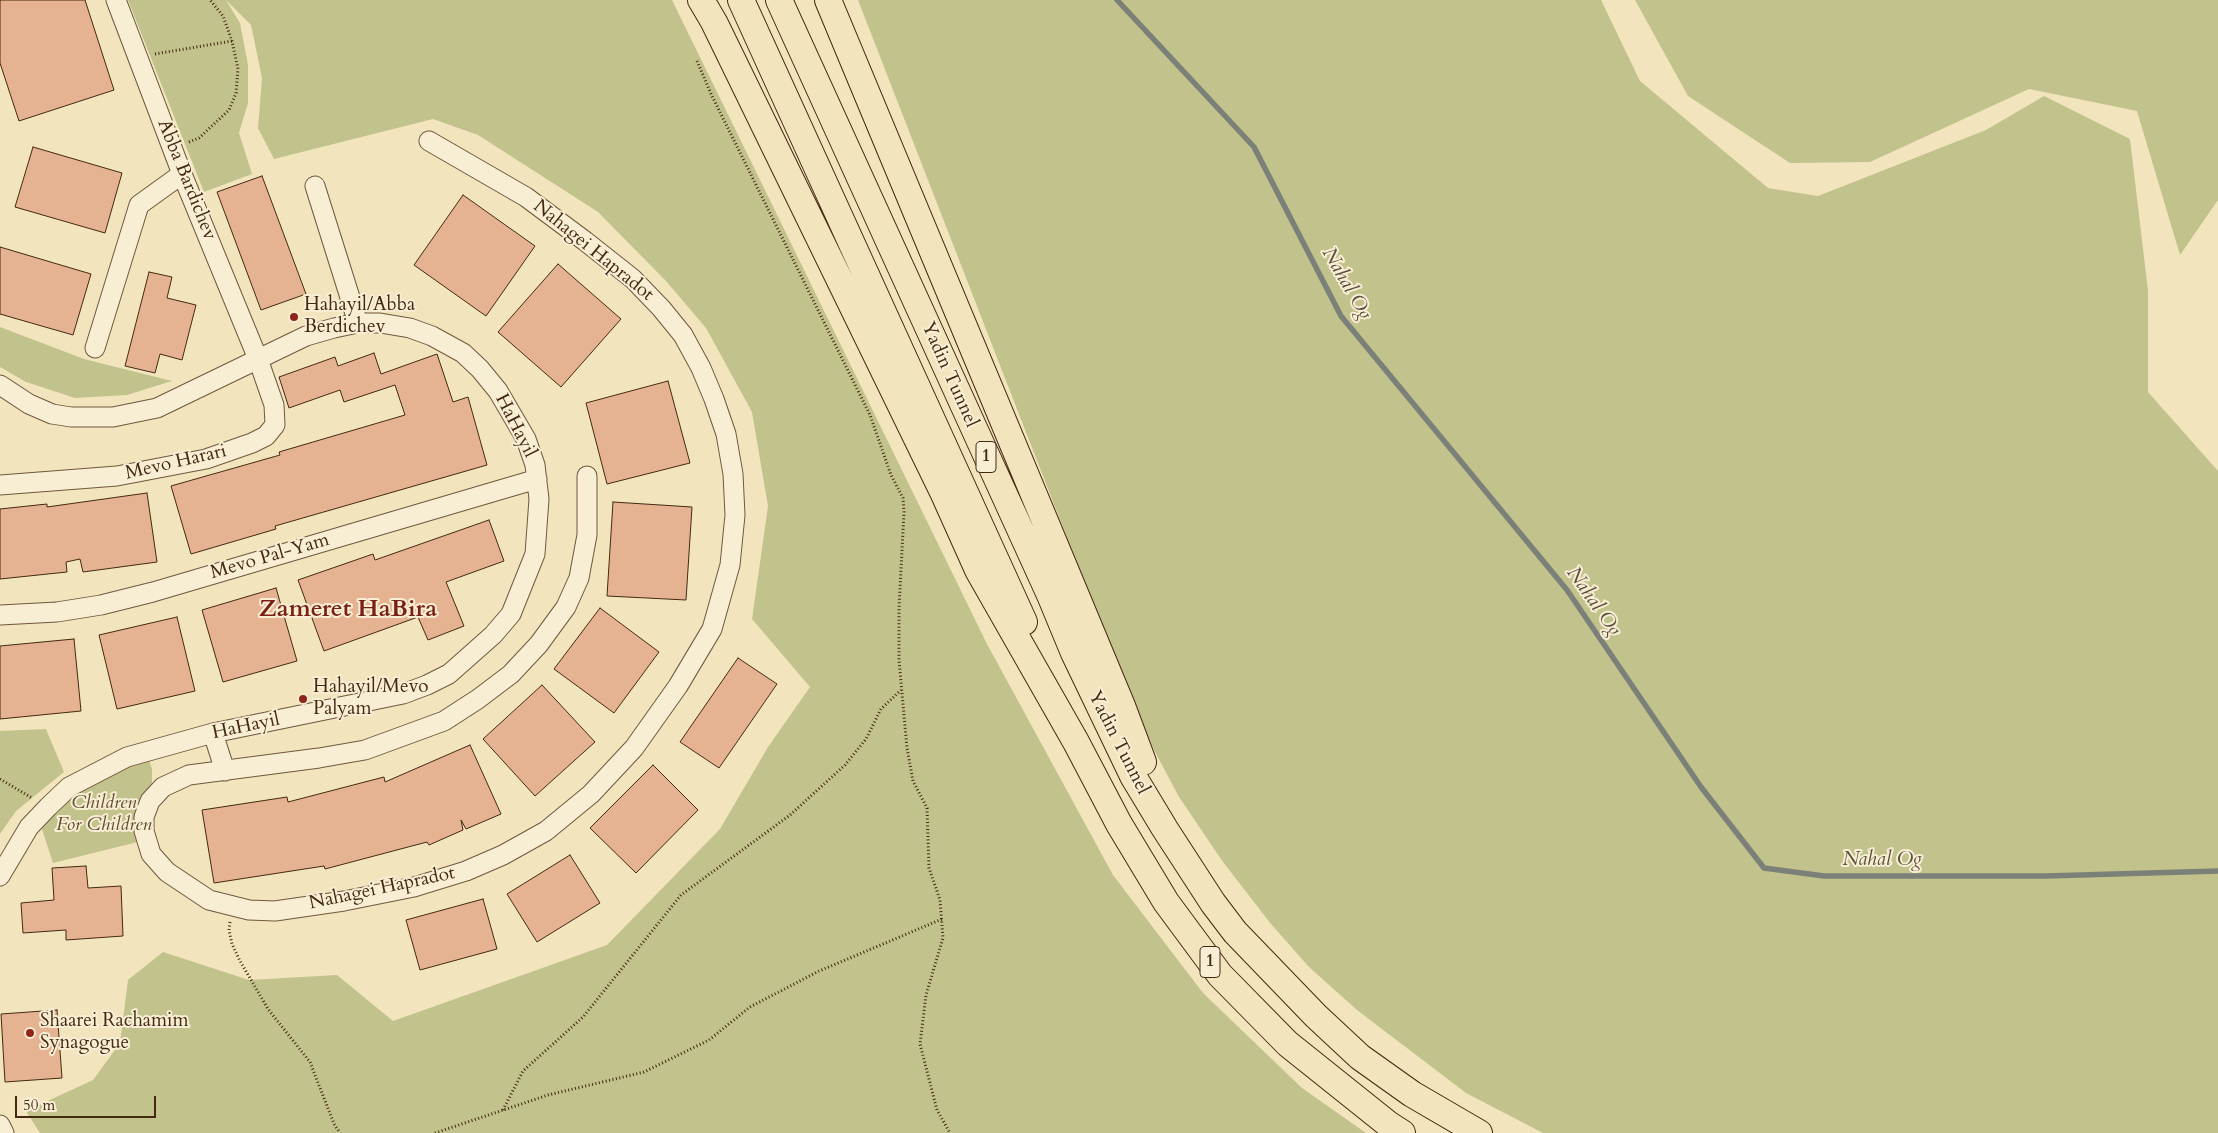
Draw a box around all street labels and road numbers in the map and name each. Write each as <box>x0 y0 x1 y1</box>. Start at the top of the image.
street label: Abba Bardichev <box>151 116 221 244</box>
street label: Nahagei Hapradot <box>528 195 658 307</box>
street label: Yadin Tunnel <box>916 319 982 431</box>
street label: HaHayil <box>489 390 541 462</box>
street label: Mevo Harari <box>123 440 229 486</box>
road number: 1 <box>976 442 996 472</box>
street label: Mevo Pal-Yam <box>208 529 332 585</box>
street label: Yadin Tunnel <box>1082 687 1154 799</box>
street label: HaHayil <box>210 709 282 745</box>
street label: Nahagei Hapradot <box>307 862 457 916</box>
road number: 1 <box>1200 946 1220 978</box>

